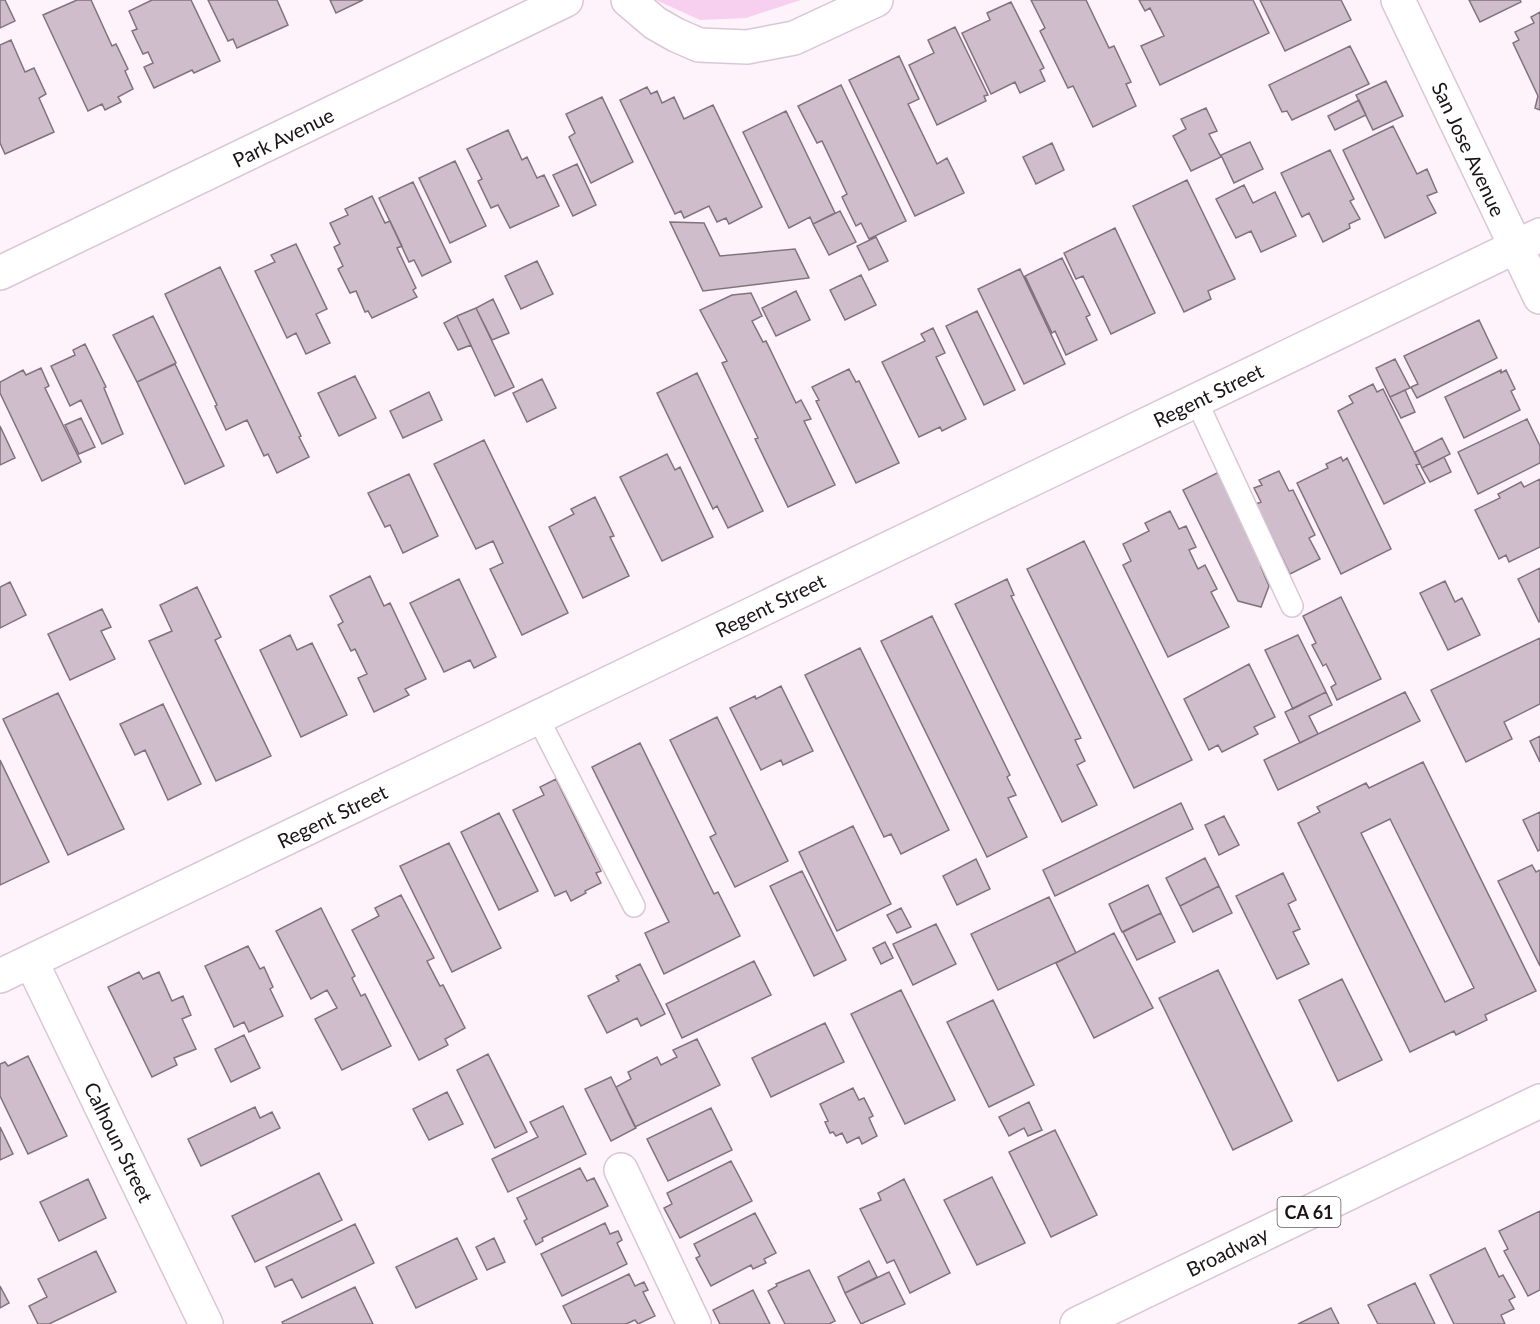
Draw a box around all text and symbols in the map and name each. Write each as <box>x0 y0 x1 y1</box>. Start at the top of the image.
street label: San Jose Avenue <box>1427 78 1511 220</box>
street label: Park Avenue <box>228 102 338 172</box>
street label: Regent Street <box>1149 358 1267 432</box>
street label: Regent Street <box>711 568 829 642</box>
street label: Regent Street <box>273 779 391 853</box>
street label: Calhoun Street <box>80 1078 158 1206</box>
road number: CA 61 <box>1278 1197 1340 1227</box>
street label: Broadway <box>1182 1221 1272 1281</box>

